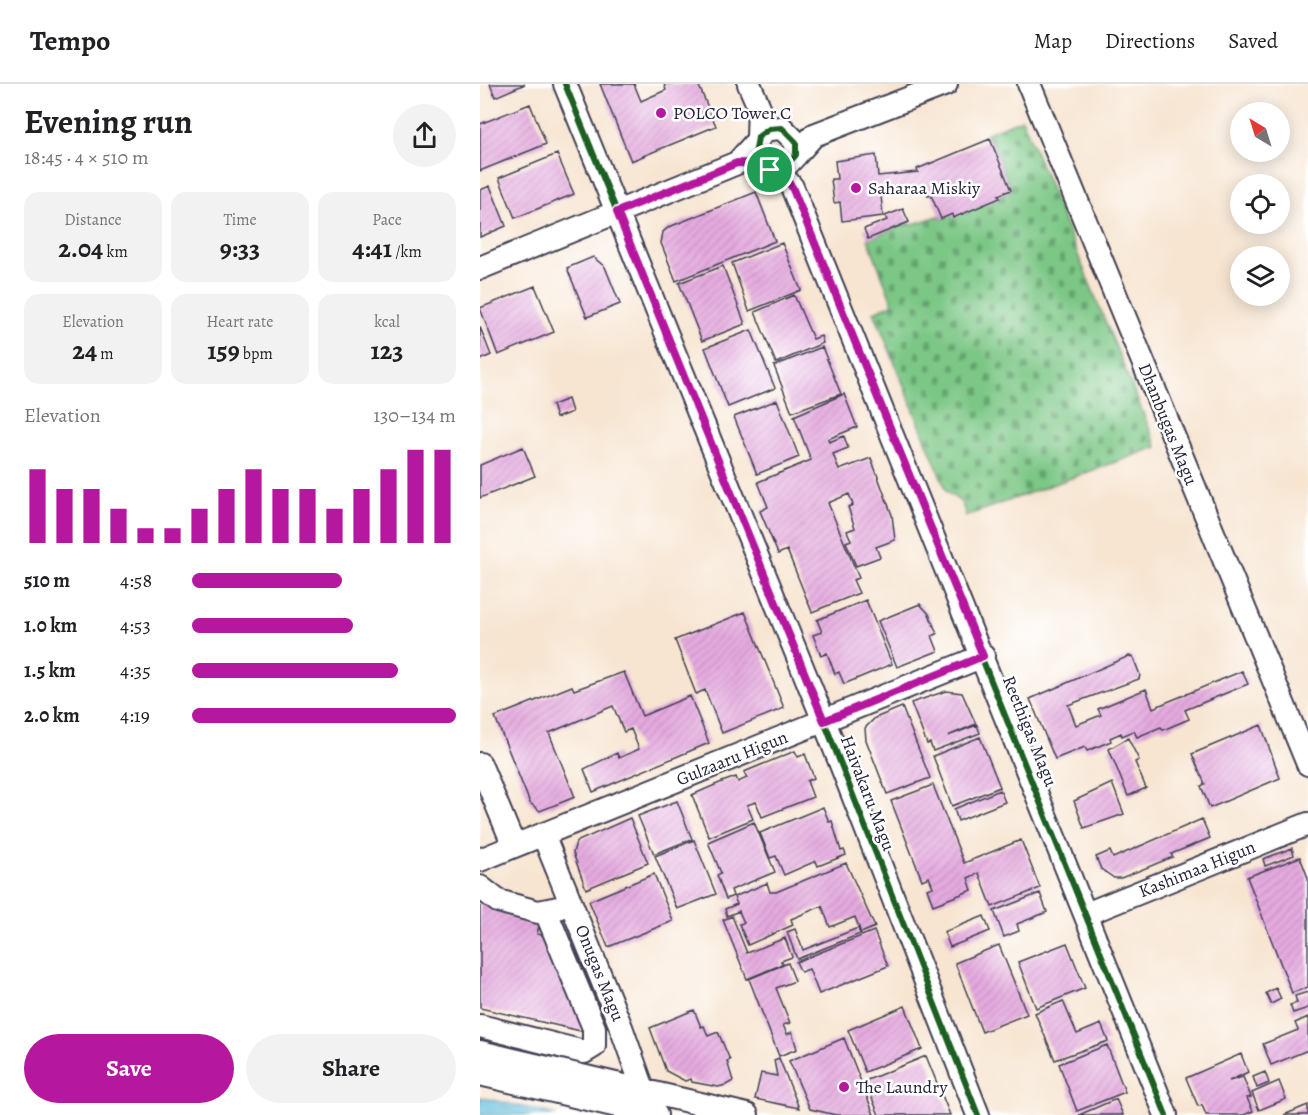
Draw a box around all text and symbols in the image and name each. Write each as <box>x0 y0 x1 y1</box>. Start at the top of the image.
text: Tempo <box>30 22 110 60</box>
text: Map <box>1034 27 1072 55</box>
text: Directions <box>1105 27 1195 55</box>
text: Saved <box>1228 27 1278 55</box>
text: Evening run <box>24 99 193 144</box>
place label: POLCO Tower C <box>673 101 791 125</box>
north arrow <box>1230 102 1290 162</box>
map controls <box>1230 102 1290 306</box>
button: share <box>393 104 456 167</box>
marker: POLCO Tower C <box>654 106 668 120</box>
text: 18:45 · 4 × 510 m <box>24 144 149 171</box>
pin <box>744 144 795 195</box>
icon: arrive <box>753 153 786 186</box>
button: locate <box>1230 174 1290 234</box>
place label: Saharaa Miskiy <box>868 176 981 200</box>
marker: Saharaa Miskiy <box>849 181 863 195</box>
text: Distance <box>64 209 122 231</box>
text: Time <box>223 209 257 231</box>
text: Pace <box>372 209 402 231</box>
text: 2.04 <box>58 231 103 266</box>
text: 9:33 <box>220 231 260 266</box>
text: 4:41 <box>352 231 392 266</box>
text: km <box>103 241 128 263</box>
text: /km <box>392 241 422 263</box>
button: layers <box>1230 246 1290 306</box>
text: Elevation <box>62 311 124 333</box>
text: Heart rate <box>207 311 273 333</box>
text: kcal <box>374 311 400 333</box>
text: 24 <box>72 333 97 368</box>
text: 159 <box>207 333 240 368</box>
text: 123 <box>370 333 404 368</box>
text: m <box>97 343 114 365</box>
text: bpm <box>240 343 273 365</box>
street label: Dhanbugas Magu <box>1133 359 1203 489</box>
text: Elevation <box>24 402 101 429</box>
text: 130–134 m <box>373 402 456 429</box>
text: 510 m <box>24 567 70 594</box>
text: 4:58 <box>120 567 152 594</box>
text: 1.0 km <box>24 612 77 639</box>
text: 4:53 <box>120 612 151 639</box>
text: 1.5 km <box>24 657 76 684</box>
text: 4:35 <box>120 657 151 684</box>
street label: Reethigas Magu <box>997 672 1063 790</box>
text: 2.0 km <box>24 702 80 729</box>
text: 4:19 <box>120 702 150 729</box>
street label: Gulzaaru Higun <box>673 725 791 791</box>
street label: Haivakaru Magu <box>835 732 901 855</box>
street label: Kashimaa Higun <box>1135 835 1259 903</box>
street label: Onugas Magu <box>570 921 630 1025</box>
button: Save <box>24 1034 234 1103</box>
button: Share <box>246 1034 456 1103</box>
place label: The Laundry <box>856 1075 948 1099</box>
marker: The Laundry <box>837 1080 851 1094</box>

